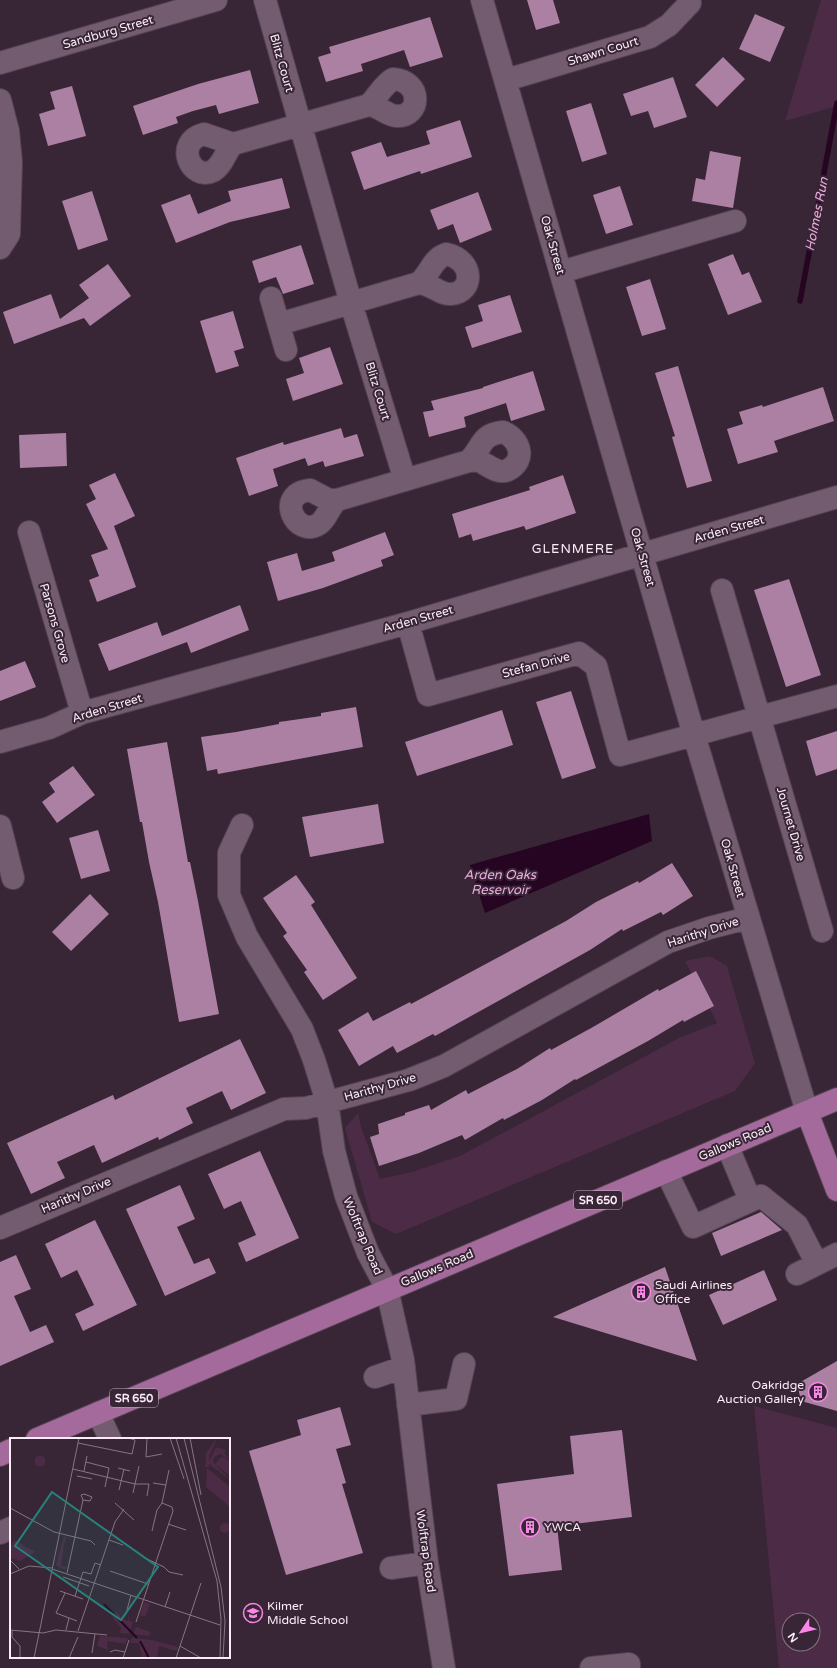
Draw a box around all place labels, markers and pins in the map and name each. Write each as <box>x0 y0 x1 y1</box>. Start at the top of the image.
place label: Saudi Airlines Office <box>655 1278 733 1306</box>
building icon: Saudi Airlines Office <box>630 1281 652 1303</box>
place label: Oakridge Auction Gallery <box>717 1378 805 1406</box>
building icon: Oakridge Auction Gallery <box>807 1381 829 1403</box>
building icon: YWCA <box>519 1516 541 1538</box>
place label: YWCA <box>544 1520 581 1534</box>
place label: Kilmer Middle School <box>267 1599 348 1627</box>
school or university icon: Kilmer Middle School <box>242 1602 264 1624</box>

